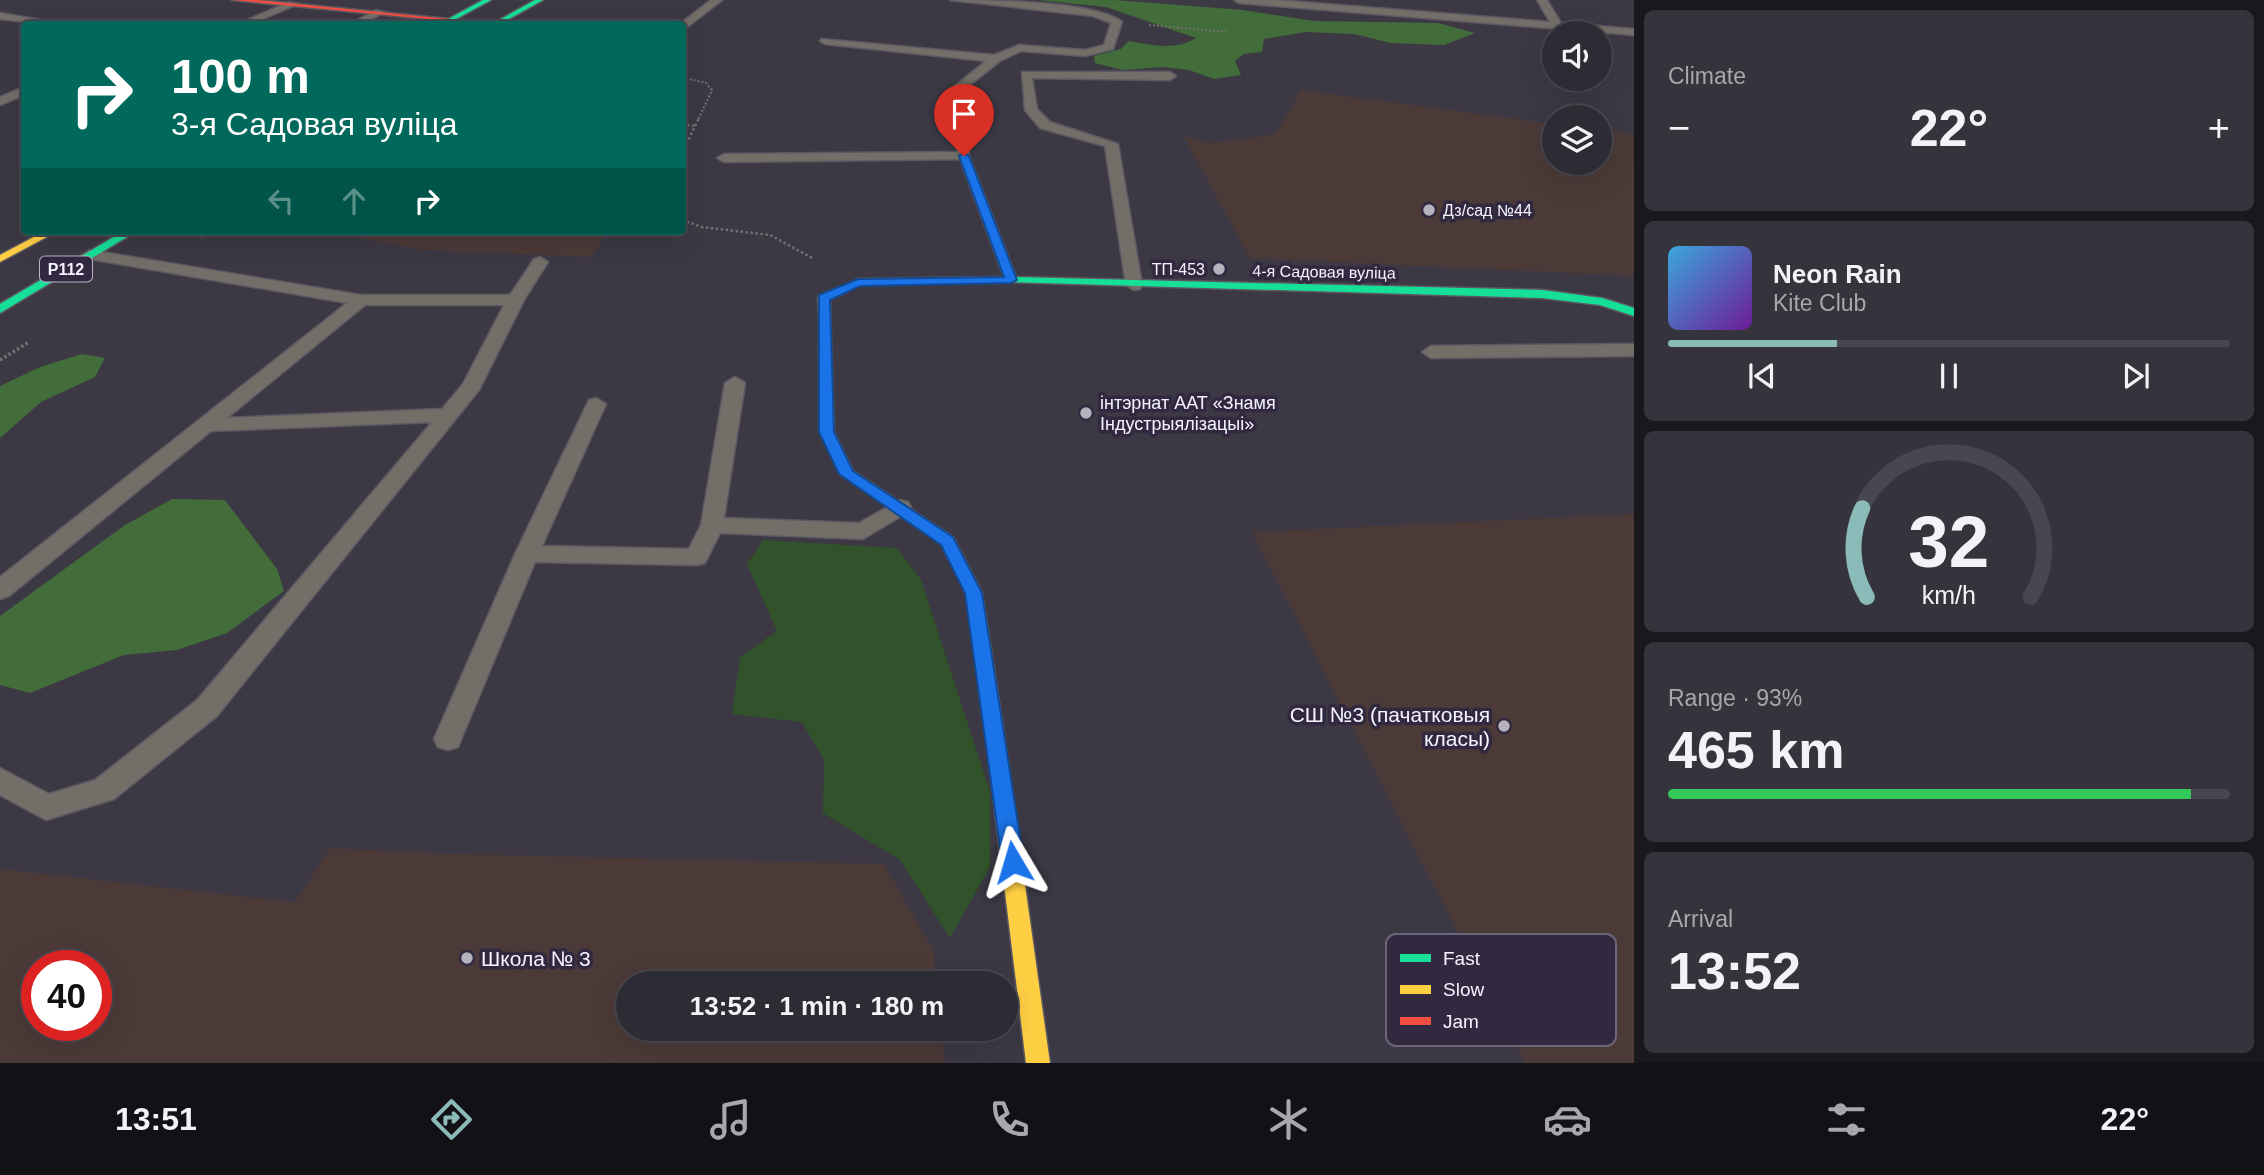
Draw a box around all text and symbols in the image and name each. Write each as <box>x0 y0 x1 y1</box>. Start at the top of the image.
map controls <box>1542 21 1612 175</box>
button: sound <box>1542 21 1612 91</box>
icon: right <box>56 49 147 140</box>
text: 100 m <box>171 49 310 103</box>
text: Climate <box>1668 63 1746 89</box>
pin <box>934 84 994 156</box>
icon: arrive <box>945 95 983 133</box>
text: 22° <box>1910 99 1988 157</box>
button: layers <box>1542 105 1612 175</box>
text: 3-я Садовая вуліца <box>171 106 458 142</box>
text: − <box>1668 107 1690 149</box>
text: + <box>2208 107 2230 149</box>
icon: left <box>262 182 300 220</box>
icon: ahead <box>335 182 373 220</box>
icon: right <box>408 182 446 220</box>
marker: Дз/сад №44 <box>1421 202 1437 218</box>
place label: Дз/сад №44 <box>1443 202 1532 219</box>
road number: Р112 <box>40 256 92 282</box>
text: Neon Rain <box>1773 259 1902 289</box>
place label: ТП-453 <box>1152 261 1205 278</box>
marker: ТП-453 <box>1211 261 1227 277</box>
street label: 4-я Садовая вуліца <box>1252 262 1396 282</box>
text: Kite Club <box>1773 290 1866 316</box>
icon: previous <box>1743 357 1781 395</box>
icon: pause <box>1930 357 1968 395</box>
icon: next <box>2117 357 2155 395</box>
place label: інтэрнат ААТ «Знамя Індустрыялізацыі» <box>1100 393 1276 434</box>
marker: інтэрнат ААТ «Знамя Індустрыялізацыі» <box>1078 405 1094 421</box>
text: 32 <box>1909 502 1989 583</box>
text: km/h <box>1922 581 1976 609</box>
text: Range · 93% <box>1668 685 1802 711</box>
place label: СШ №3 (пачатковыя класы) <box>1290 703 1490 750</box>
marker: СШ №3 (пачатковыя класы) <box>1496 718 1512 734</box>
text: 465 km <box>1668 721 1844 779</box>
position arrow <box>976 825 1050 899</box>
text: Arrival <box>1668 906 1733 932</box>
legend <box>1386 934 1616 1046</box>
text: 13:52 <box>1668 942 1801 1000</box>
place label: Школа № 3 <box>481 947 591 970</box>
text: Fast <box>1443 948 1481 969</box>
speed limit sign: 40 <box>21 950 112 1041</box>
marker: Школа № 3 <box>459 950 475 966</box>
text: Slow <box>1443 979 1484 1000</box>
text: 13:52 · 1 min · 180 m <box>690 991 944 1021</box>
text: Jam <box>1443 1011 1479 1032</box>
icon: directions <box>427 1095 476 1144</box>
icon: music <box>706 1095 755 1144</box>
icon: phone <box>985 1095 1034 1144</box>
icon: climate <box>1264 1095 1313 1144</box>
icon: car <box>1543 1095 1592 1144</box>
icon: filters <box>1822 1095 1871 1144</box>
text: 13:51 <box>115 1101 197 1137</box>
text: 22° <box>2101 1101 2149 1137</box>

